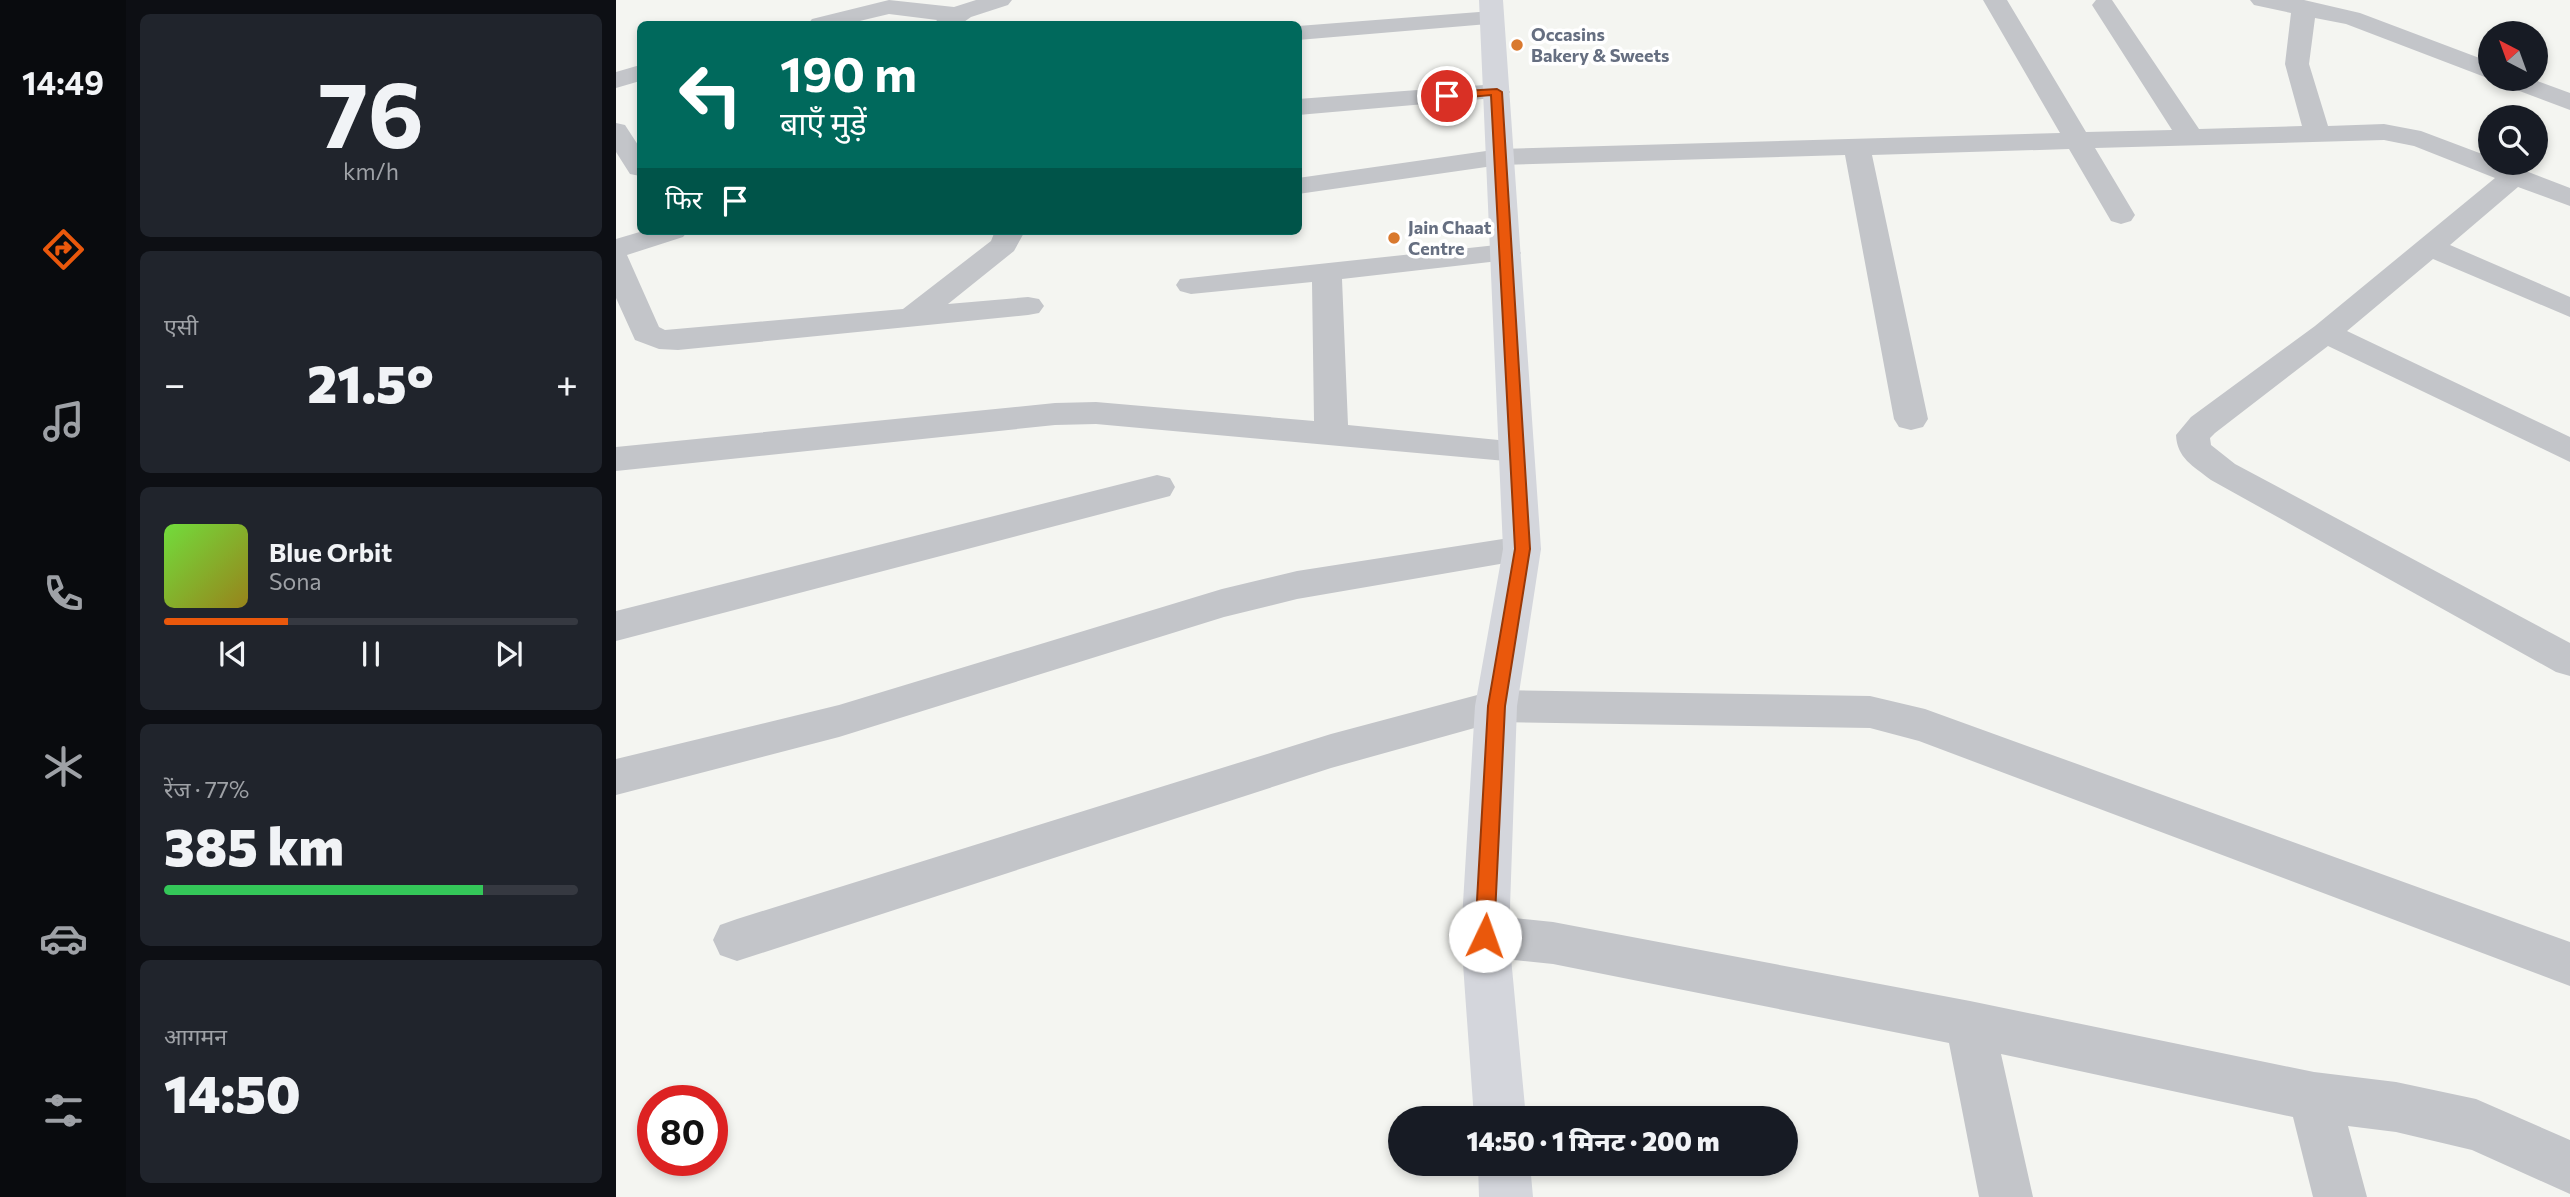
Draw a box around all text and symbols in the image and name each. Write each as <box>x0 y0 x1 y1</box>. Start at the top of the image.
north arrow <box>2478 21 2548 91</box>
map controls <box>2478 21 2548 175</box>
place label: Occasins Bakery & Sweets <box>1531 23 1669 66</box>
marker: Occasins Bakery & Sweets <box>1509 37 1525 53</box>
text: 190 m <box>780 42 917 102</box>
icon: left <box>665 49 756 140</box>
text: 76 <box>318 55 424 167</box>
text: 14:49 <box>22 62 104 102</box>
pin <box>1417 66 1477 126</box>
icon: arrive <box>1428 77 1466 115</box>
text: बाएँ मुड़ें <box>780 102 867 142</box>
button: search <box>2478 105 2548 175</box>
text: km/h <box>343 157 399 185</box>
icon: arrive <box>716 182 754 220</box>
text: फिर <box>665 183 702 214</box>
place label: Jain Chaat Centre <box>1408 216 1492 259</box>
icon: directions <box>39 225 88 274</box>
marker: Jain Chaat Centre <box>1386 230 1402 246</box>
text: एसी <box>164 312 198 340</box>
text: 21.5° <box>307 350 434 414</box>
text: − <box>164 359 186 406</box>
text: + <box>556 359 578 406</box>
icon: music <box>39 397 88 446</box>
text: Blue Orbit <box>269 536 392 567</box>
text: Sona <box>269 567 321 595</box>
icon: phone <box>39 569 88 618</box>
icon: previous <box>214 635 252 673</box>
icon: pause <box>352 635 390 673</box>
icon: next <box>490 635 528 673</box>
icon: climate <box>39 742 88 791</box>
text: रेंज · 77% <box>164 775 249 803</box>
text: 385 km <box>164 813 344 877</box>
position arrow <box>1448 899 1522 973</box>
icon: car <box>39 914 88 963</box>
text: आगमन <box>164 1022 227 1050</box>
text: 14:50 <box>164 1060 301 1124</box>
speed limit sign: 80 <box>637 1085 728 1176</box>
icon: filters <box>39 1086 88 1135</box>
text: 14:50 · 1 मिनट · 200 m <box>1466 1125 1720 1156</box>

